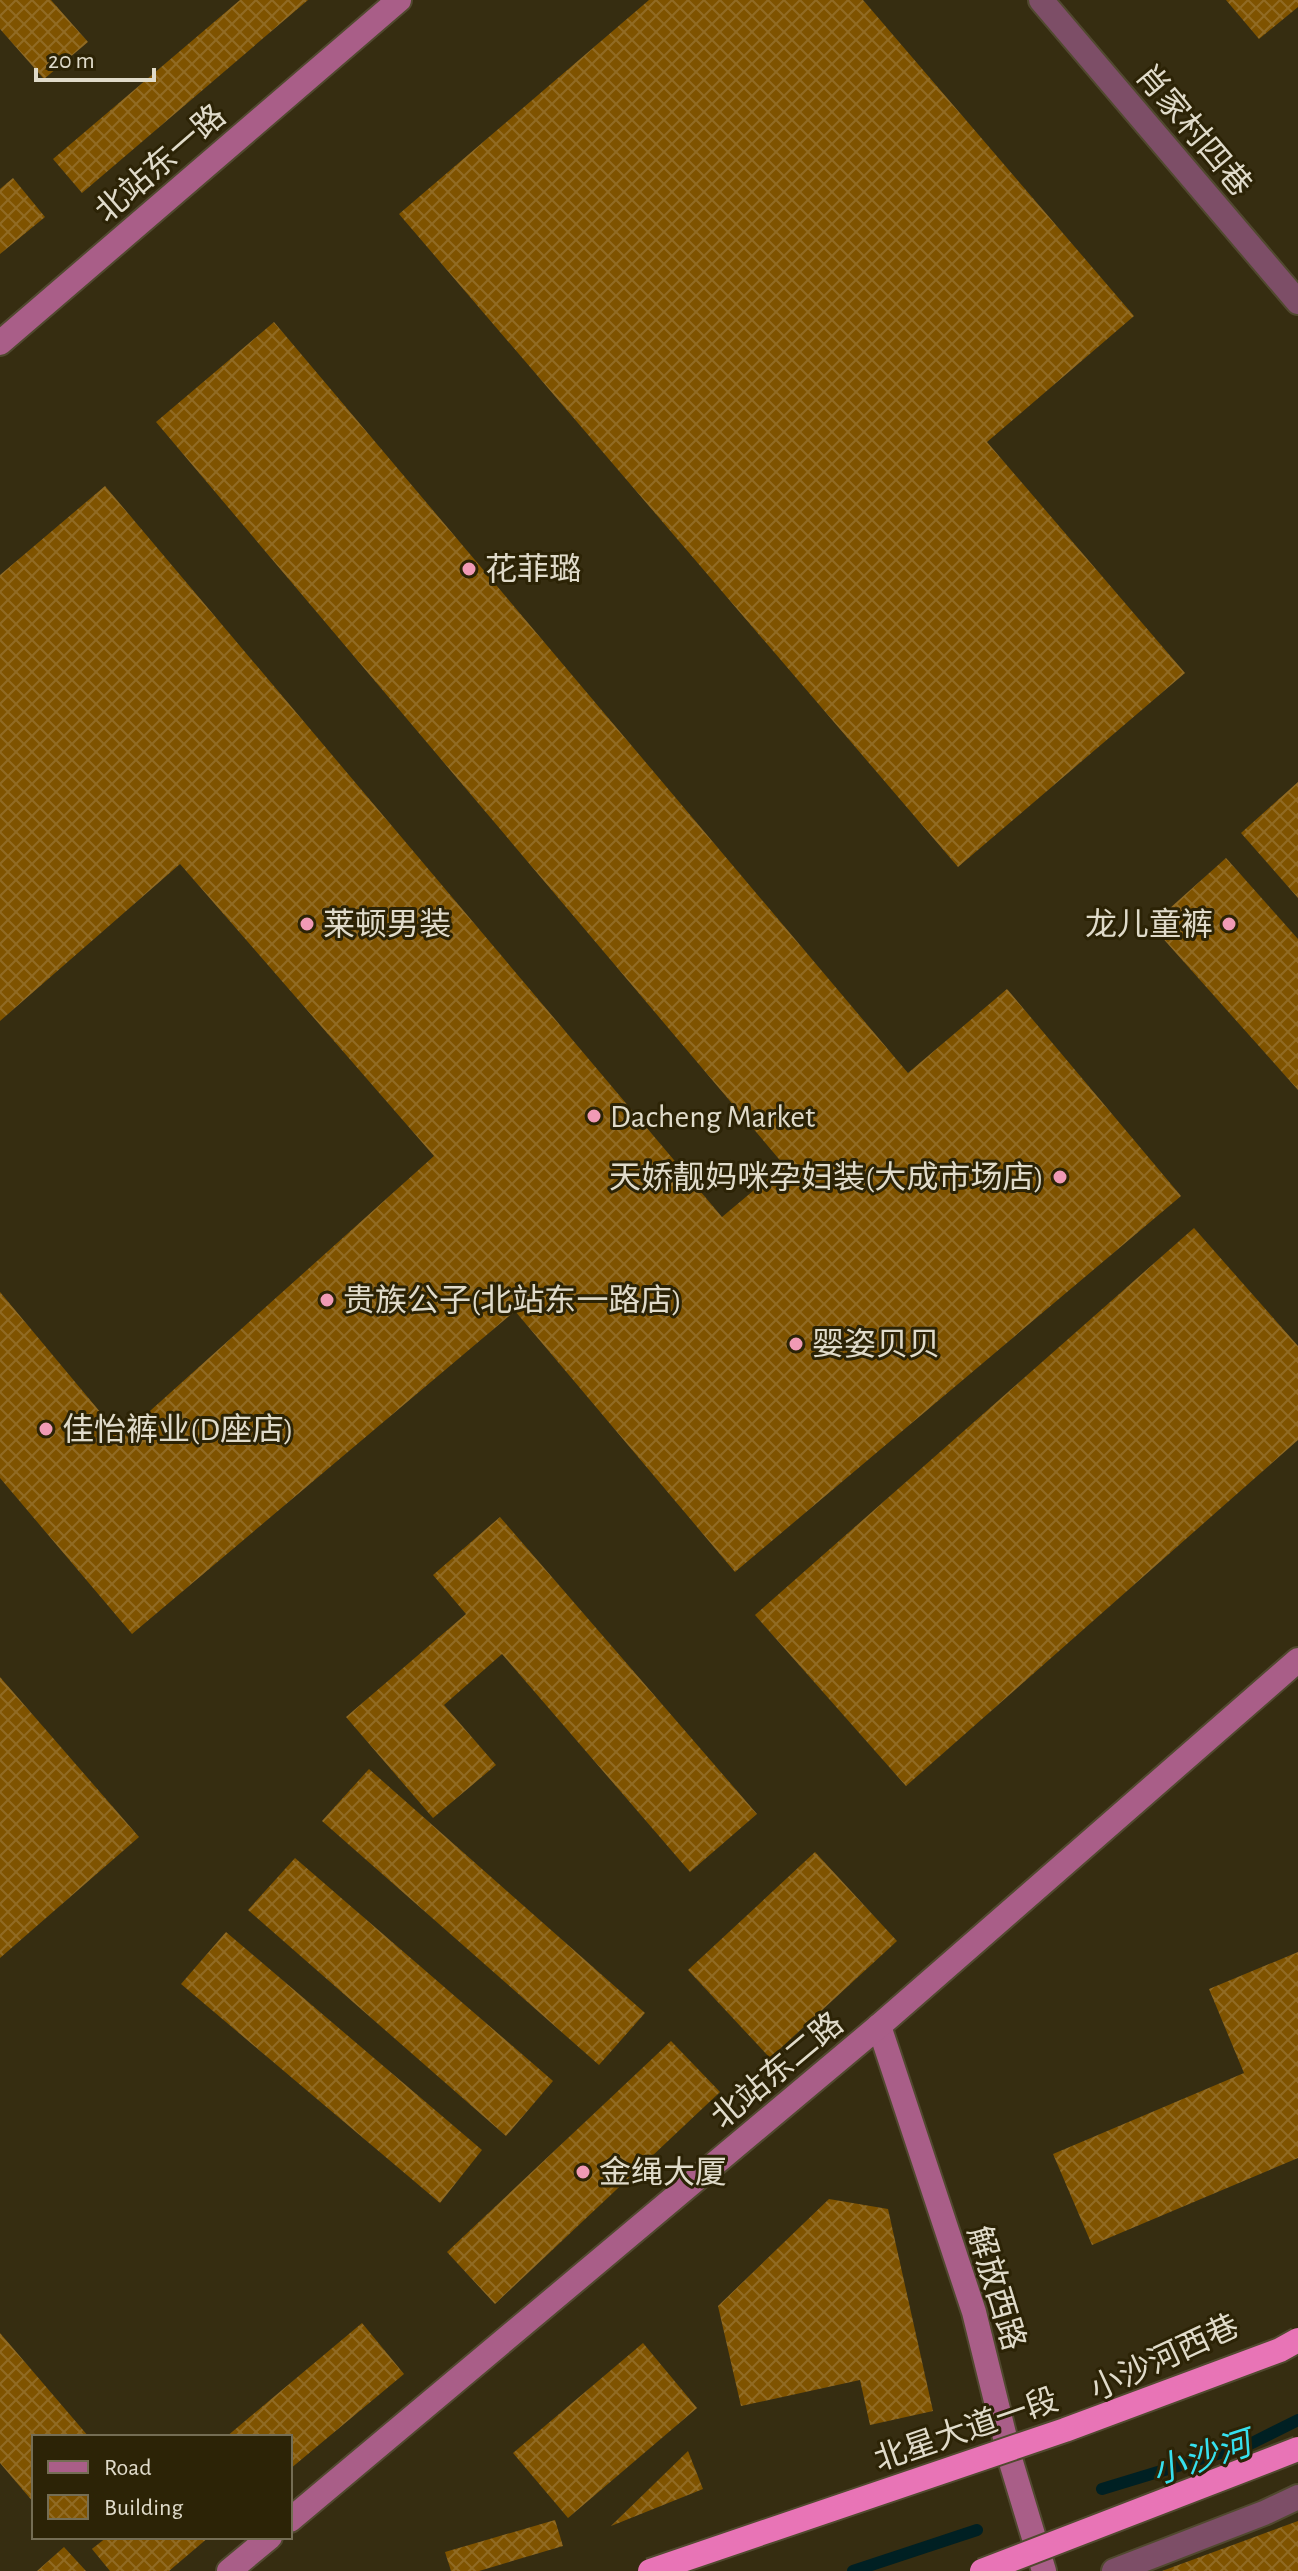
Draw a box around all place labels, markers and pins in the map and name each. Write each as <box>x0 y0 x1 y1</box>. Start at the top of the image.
place label: 花菲璐 <box>485 552 581 586</box>
marker: 花菲璐 <box>460 560 478 578</box>
place label: 龙儿童裤 <box>1085 907 1213 941</box>
place label: 莱顿男装 <box>323 908 451 941</box>
marker: 莱顿男装 <box>298 915 316 933</box>
marker: 龙儿童裤 <box>1220 915 1238 933</box>
place label: Dacheng Market <box>610 1101 815 1133</box>
marker: Dacheng Market <box>585 1107 603 1125</box>
place label: 天娇靓妈咪孕妇装(大成市场店) <box>609 1160 1044 1194</box>
marker: 天娇靓妈咪孕妇装(大成市场店) <box>1051 1168 1069 1186</box>
place label: 贵族公子(北站东一路店) <box>343 1283 682 1317</box>
marker: 贵族公子(北站东一路店) <box>318 1291 336 1309</box>
place label: 婴姿贝贝 <box>812 1327 940 1361</box>
marker: 婴姿贝贝 <box>787 1335 805 1353</box>
place label: 佳怡裤业(D座店) <box>62 1412 294 1446</box>
marker: 佳怡裤业(D座店) <box>37 1420 55 1438</box>
place label: 金绳大厦 <box>599 2155 727 2189</box>
marker: 金绳大厦 <box>574 2163 592 2181</box>

